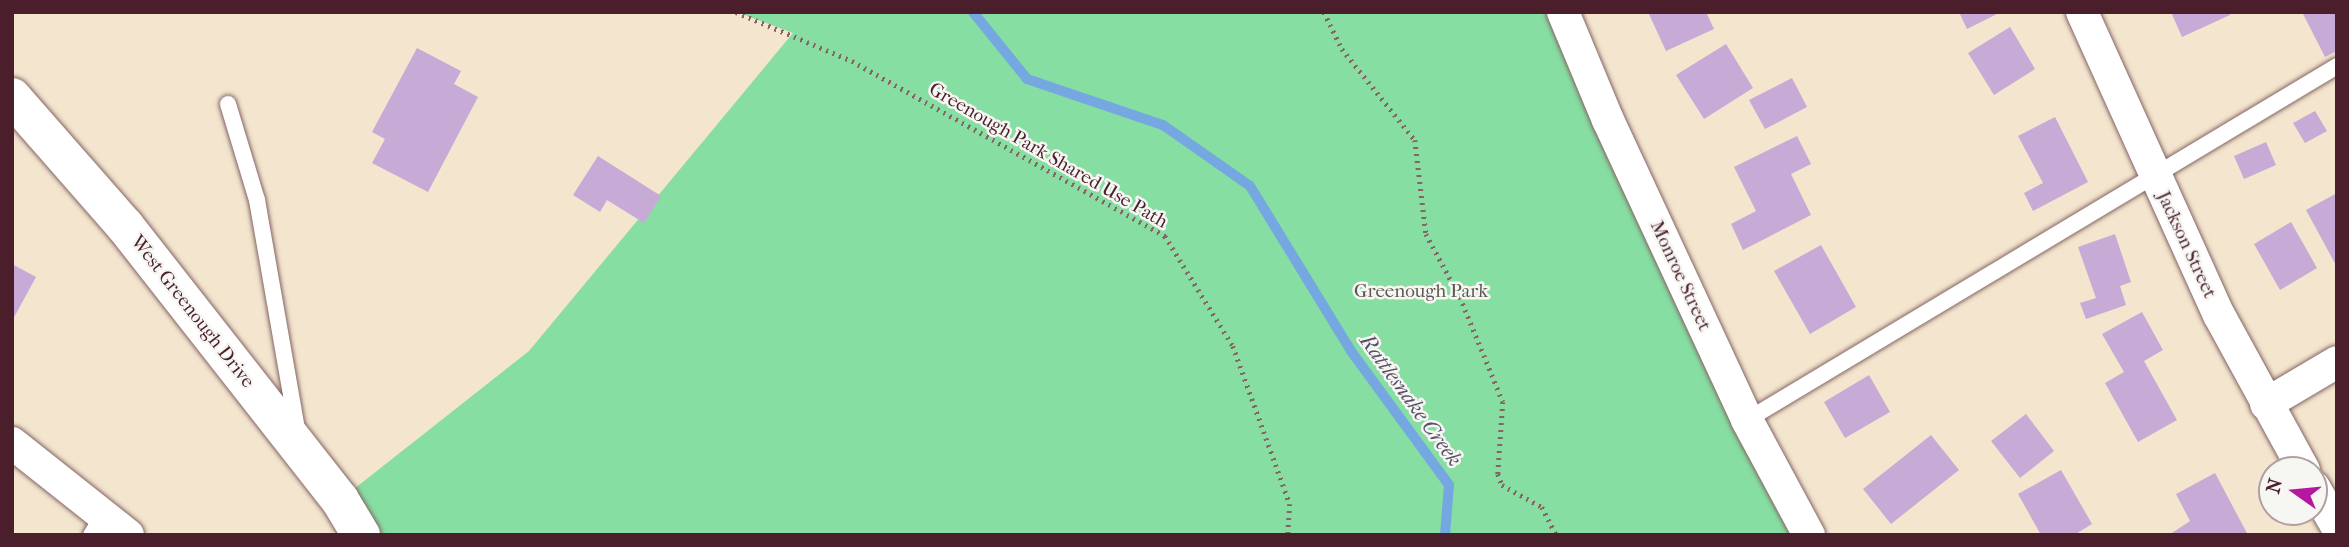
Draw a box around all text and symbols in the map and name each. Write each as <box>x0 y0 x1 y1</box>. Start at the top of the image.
street label: Greenough Park Shared Use Path <box>925 78 1171 234</box>
street label: Jackson Street <box>2151 188 2221 302</box>
street label: Monroe Street <box>1645 217 1715 335</box>
street label: West Greenough Drive <box>125 231 259 393</box>
park label: Greenough Park <box>1354 281 1488 303</box>
water label: Rattlesnake Creek <box>1355 329 1467 471</box>
north arrow <box>2258 456 2328 526</box>
text: N <box>2262 476 2287 496</box>

